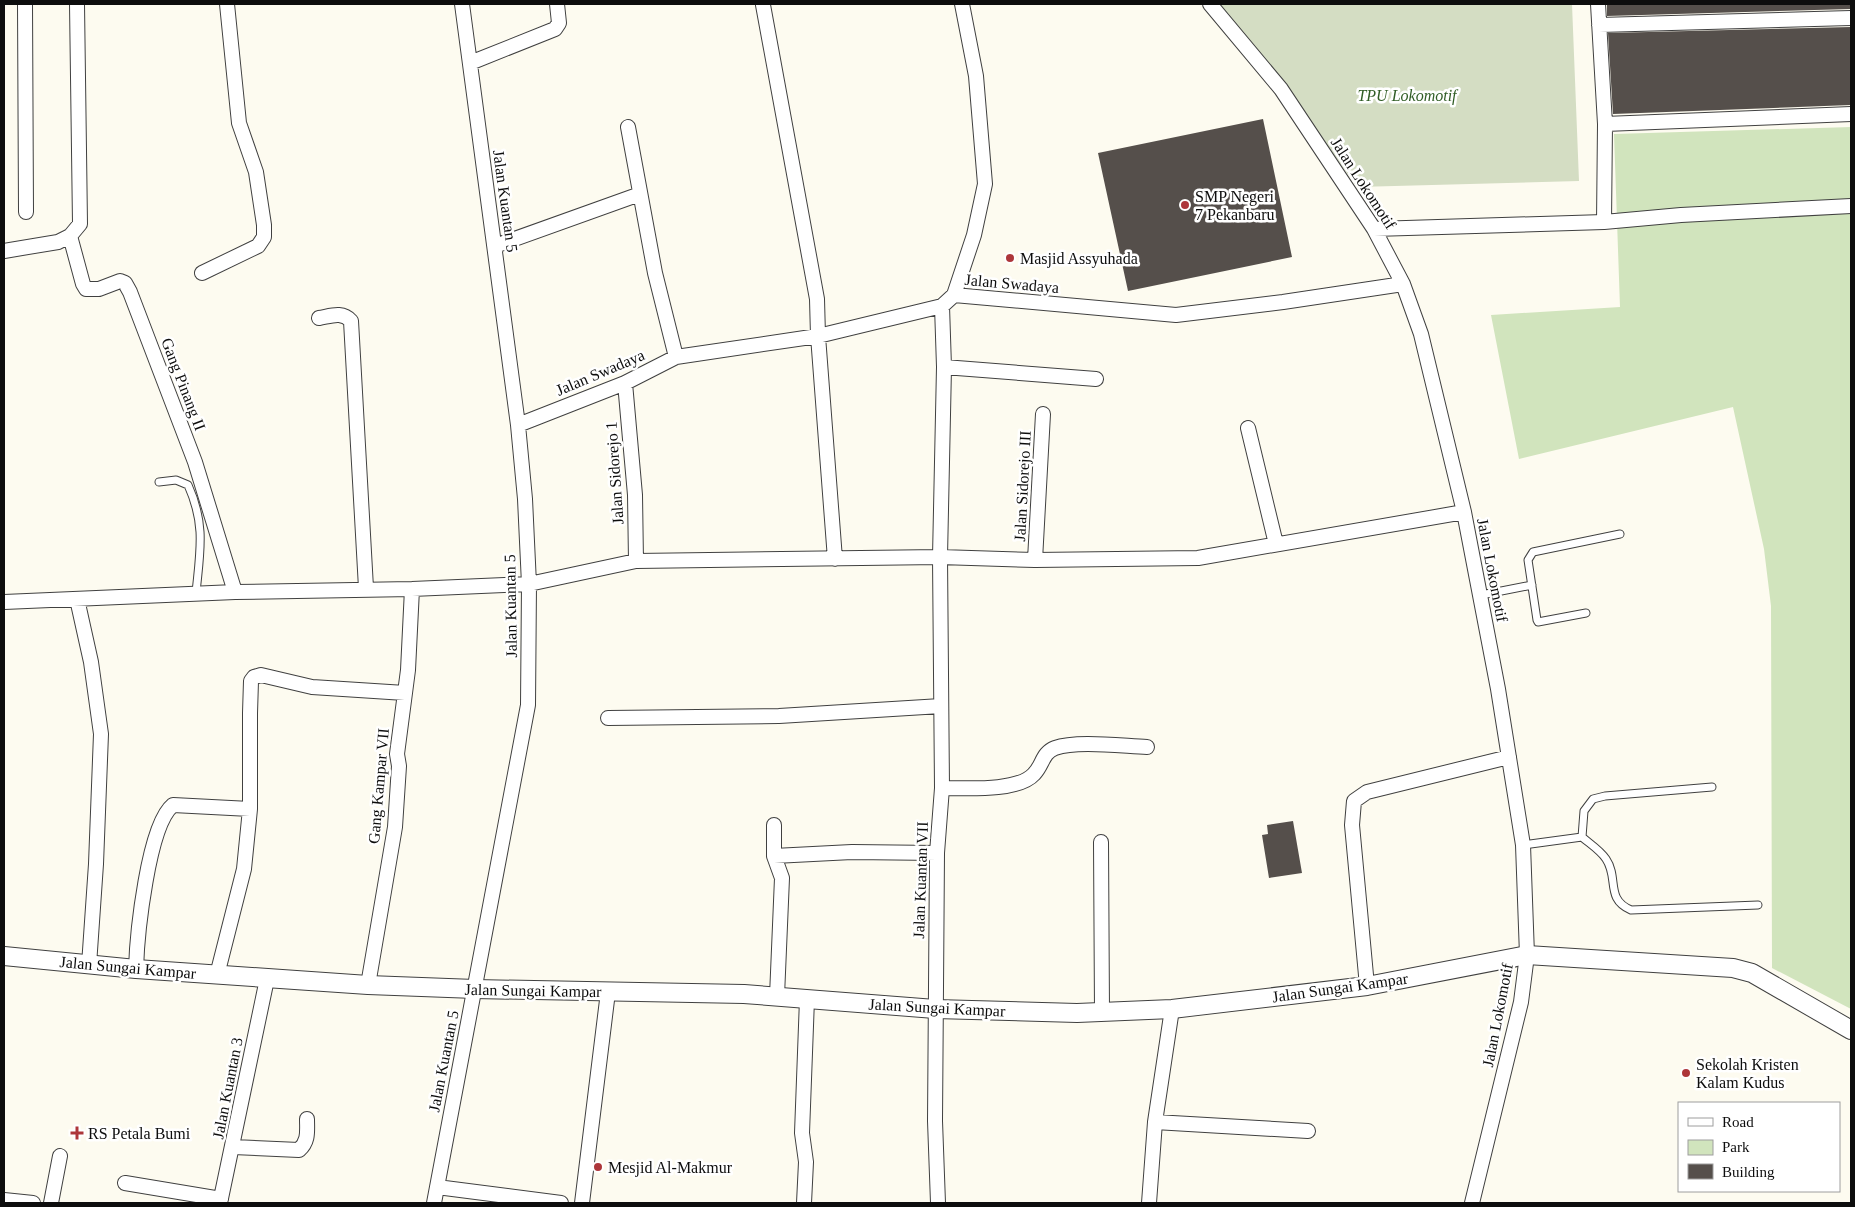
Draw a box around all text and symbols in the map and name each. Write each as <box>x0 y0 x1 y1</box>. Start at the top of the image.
park label: TPU Lokomotif <box>1357 87 1459 105</box>
street label: Jalan Lokomotif <box>1328 134 1400 233</box>
street label: Jalan Kuantan 5 <box>490 149 521 253</box>
place label: SMP Negeri 7 Pekanbaru <box>1195 188 1275 223</box>
marker: SMP Negeri 7 Pekanbaru <box>1179 199 1191 211</box>
place label: Masjid Assyuhada <box>1020 250 1138 268</box>
marker: Masjid Assyuhada <box>1004 252 1016 264</box>
street label: Jalan Swadaya <box>964 271 1060 297</box>
street label: Gang Pinang II <box>157 335 209 433</box>
street label: Jalan Swadaya <box>553 346 647 400</box>
street label: Jalan Sidorejo 1 <box>602 421 628 525</box>
street label: Jalan Sidorejo III <box>1011 430 1035 542</box>
street label: Jalan Lokomotif <box>1474 517 1511 624</box>
street label: Jalan Kuantan 5 <box>501 554 520 658</box>
street label: Gang Kampar VII <box>365 727 393 845</box>
street label: Jalan Kuantan VII <box>910 821 931 939</box>
street label: Jalan Sungai Kampar <box>59 953 198 983</box>
street label: Jalan Lokomotif <box>1479 961 1516 1068</box>
street label: Jalan Sungai Kampar <box>1271 969 1410 1006</box>
street label: Jalan Sungai Kampar <box>464 981 602 1001</box>
street label: Jalan Sungai Kampar <box>868 995 1006 1021</box>
street label: Jalan Kuantan 5 <box>425 1009 462 1113</box>
street label: Jalan Kuantan 3 <box>209 1036 246 1140</box>
place label: Sekolah Kristen Kalam Kudus <box>1696 1056 1799 1091</box>
marker: Sekolah Kristen Kalam Kudus <box>1680 1067 1692 1079</box>
legend <box>1678 1102 1840 1192</box>
text: Road <box>1722 1114 1754 1130</box>
place label: RS Petala Bumi <box>88 1125 191 1142</box>
marker: RS Petala Bumi <box>70 1126 84 1140</box>
text: Park <box>1722 1139 1750 1155</box>
place label: Mesjid Al-Makmur <box>608 1159 733 1177</box>
marker: Mesjid Al-Makmur <box>592 1161 604 1173</box>
text: Building <box>1722 1164 1775 1180</box>

